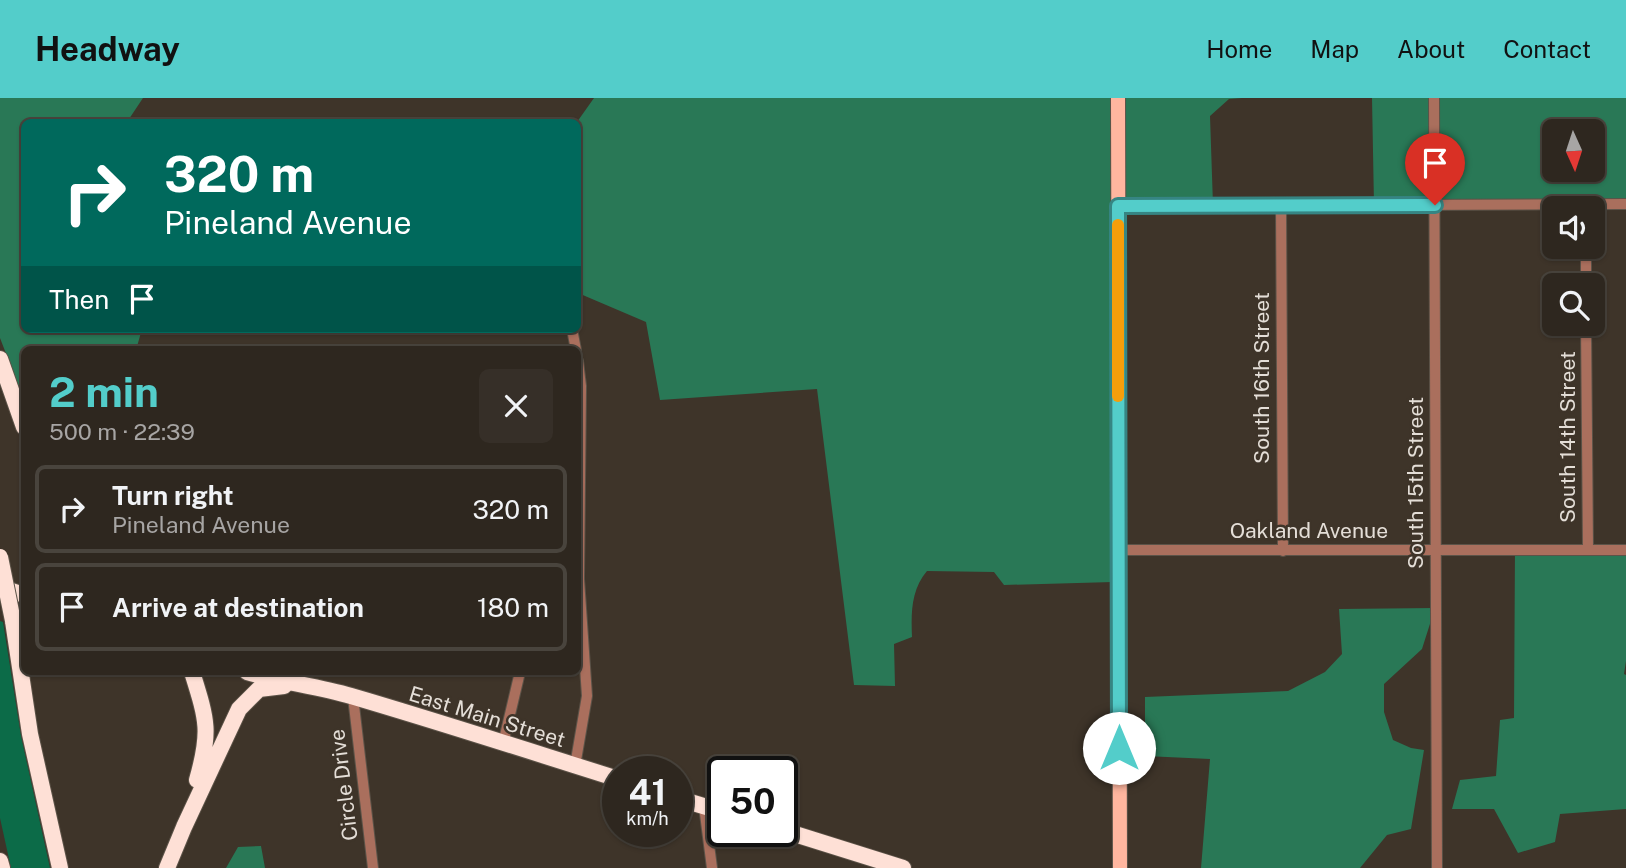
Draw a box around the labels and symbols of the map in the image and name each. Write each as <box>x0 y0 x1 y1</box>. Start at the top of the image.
north arrow <box>1542 119 1605 182</box>
pin <box>1405 133 1465 205</box>
street label: South 16th Street <box>1249 292 1274 464</box>
street label: South 14th Street <box>1555 351 1580 523</box>
street label: South 15th Street <box>1403 397 1428 569</box>
street label: Oakland Avenue <box>1230 518 1388 543</box>
street label: East Main Street <box>406 681 568 752</box>
position arrow <box>1082 711 1156 785</box>
street label: Circle Drive <box>324 728 363 842</box>
speed limit sign: 50 <box>707 756 798 847</box>

